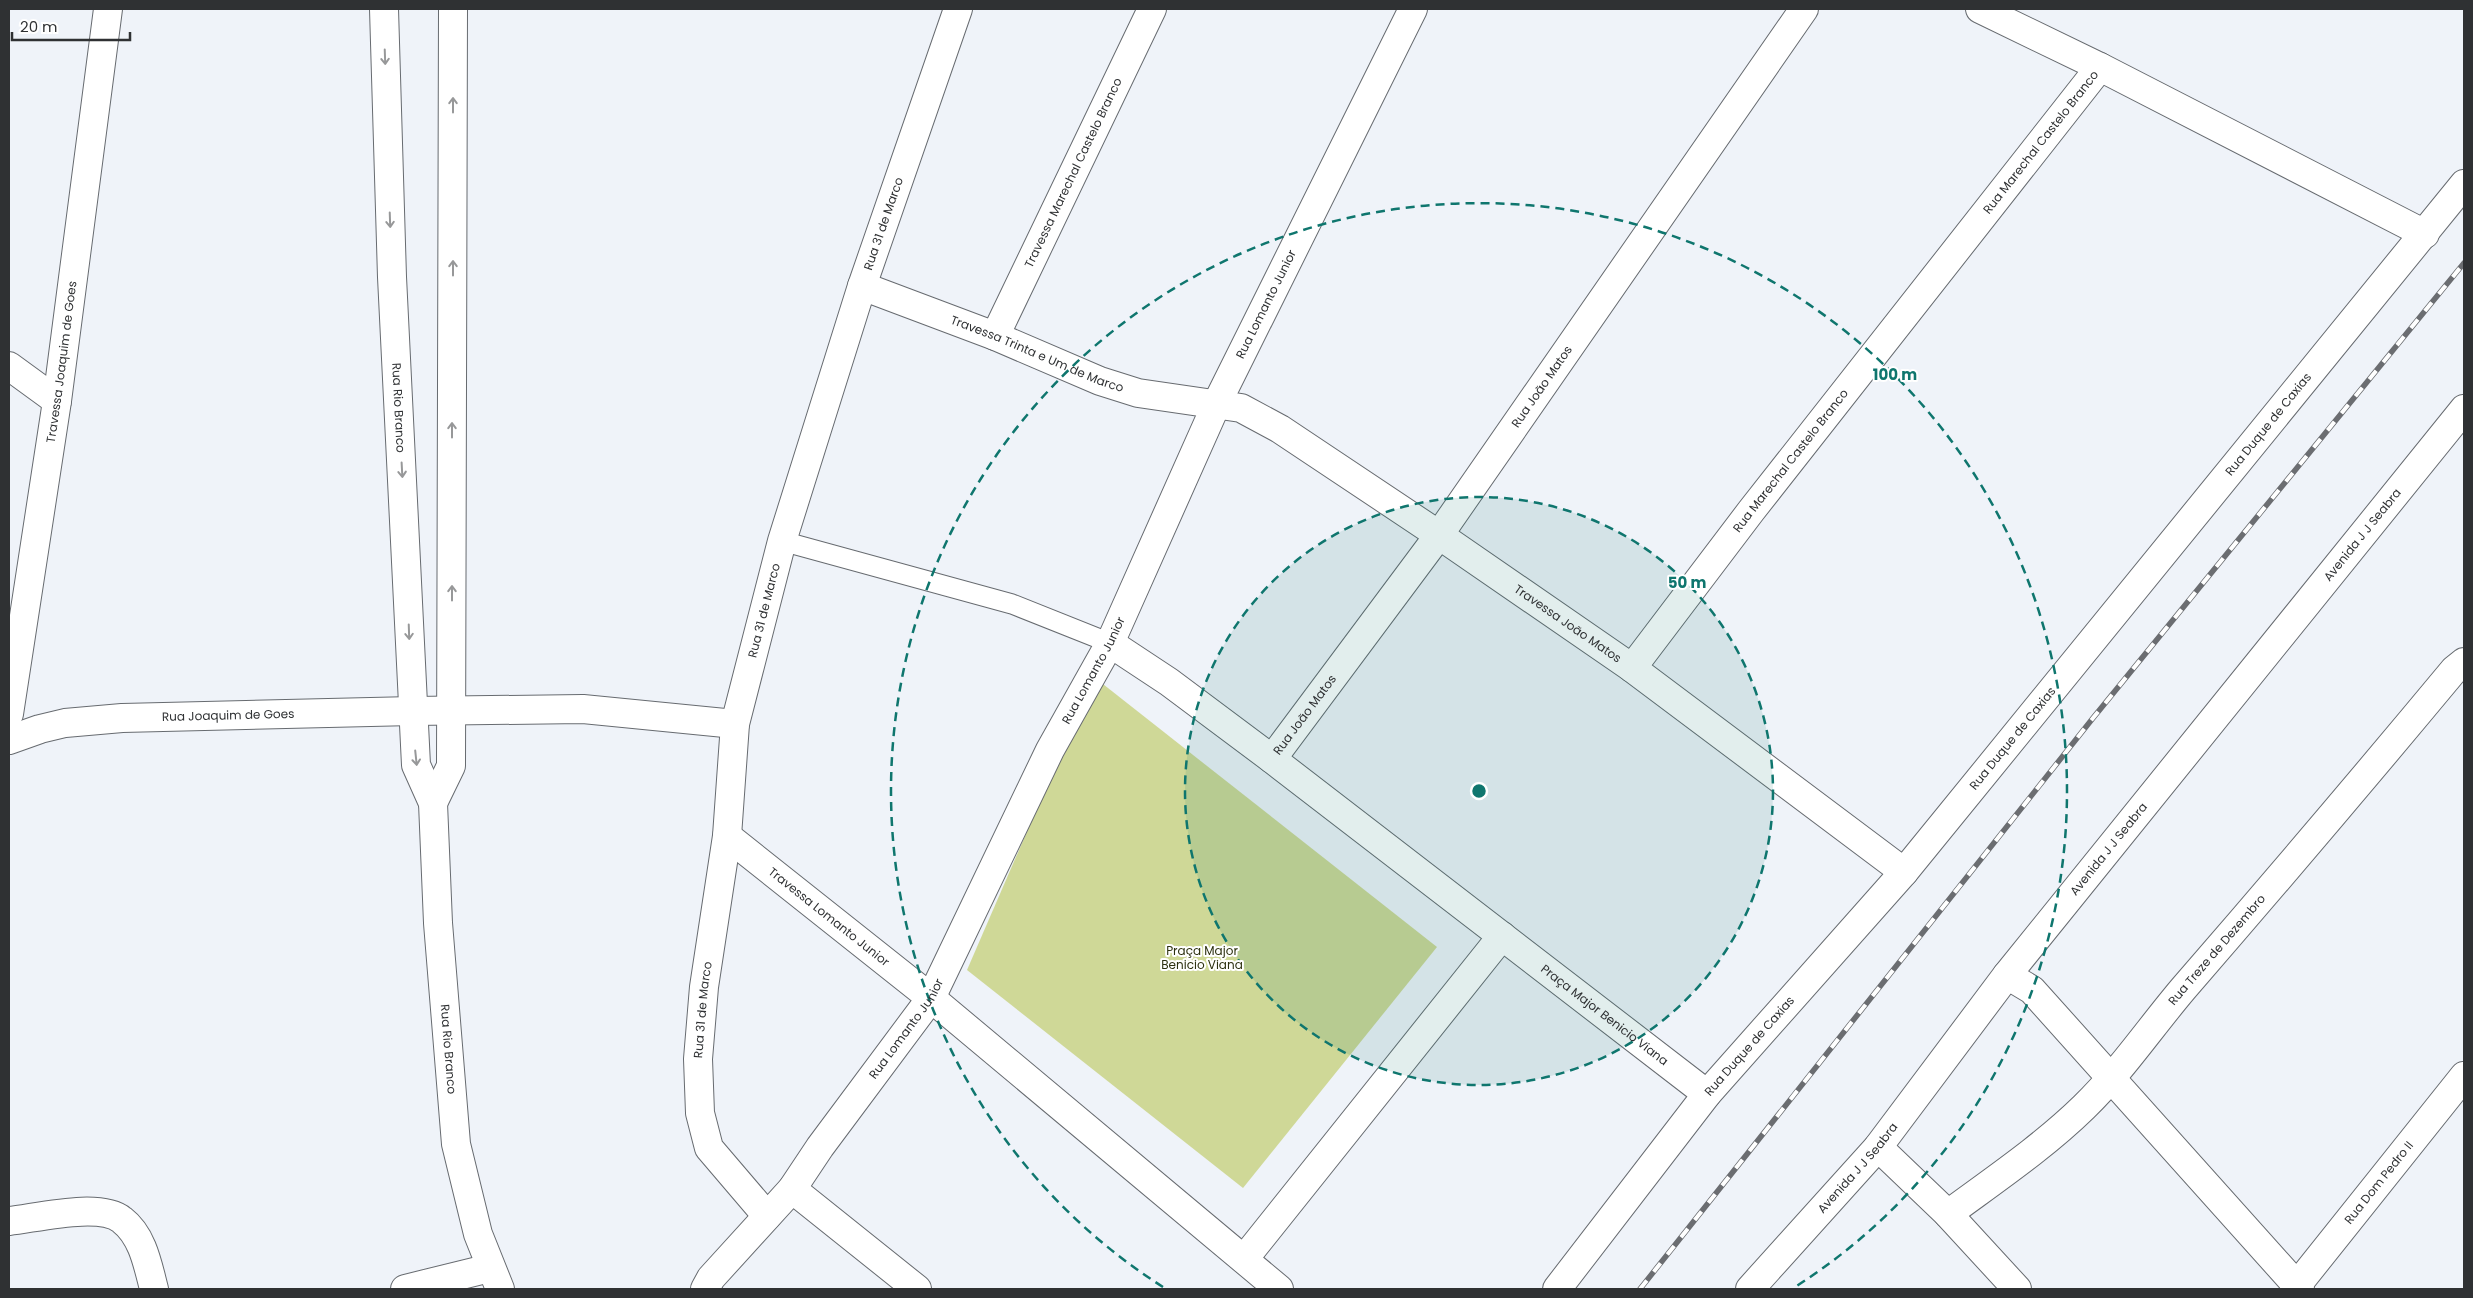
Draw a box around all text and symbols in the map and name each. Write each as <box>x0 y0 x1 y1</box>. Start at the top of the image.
scale bar <box>12 10 130 42</box>
text: 20 m <box>20 16 58 37</box>
one-way arrow <box>380 49 390 65</box>
street label: Rua Marechal Castelo Branco <box>1979 66 2102 217</box>
street label: Travessa Marechal Castelo Branco <box>1020 75 1126 270</box>
one-way arrow <box>448 97 458 114</box>
street label: Rua 31 de Marco <box>859 174 907 272</box>
one-way arrow <box>386 212 395 228</box>
street label: Rua Lomanto Junior <box>1231 246 1300 361</box>
one-way arrow <box>448 260 458 276</box>
street label: Travessa Joaquim de Goes <box>42 280 81 444</box>
street label: Travessa Trinta e Um de Marco <box>948 311 1126 396</box>
street label: Rua João Matos <box>1507 342 1576 431</box>
street label: Rua Rio Branco <box>388 362 410 453</box>
text: 100 m <box>1873 364 1917 385</box>
street label: Rua Duque de Caxias <box>2221 369 2315 479</box>
street label: Rua Marechal Castelo Branco <box>1729 385 1852 536</box>
one-way arrow <box>447 422 457 438</box>
one-way arrow <box>397 461 407 477</box>
street label: Avenida J J Seabra <box>2319 484 2405 585</box>
street label: Rua 31 de Marco <box>743 561 784 660</box>
text: 50 m <box>1668 572 1706 593</box>
street label: Travessa João Matos <box>1511 580 1625 666</box>
one-way arrow <box>447 585 457 601</box>
street label: Rua Lomanto Junior <box>1057 613 1129 727</box>
one-way arrow <box>404 624 413 640</box>
street label: Rua João Matos <box>1269 671 1340 758</box>
street label: Rua Duque de Caxias <box>1965 683 2059 793</box>
street label: Rua Joaquim de Goes <box>162 705 295 725</box>
one-way arrow <box>411 750 421 766</box>
centre of rings <box>1470 782 1488 800</box>
street label: Avenida J J Seabra <box>2066 799 2151 899</box>
street label: Travessa Lomanto Junior <box>765 863 894 970</box>
street label: Rua Treze de Dezembro <box>2164 890 2269 1009</box>
park label: Praça Major Benicio Viana <box>1161 942 1243 973</box>
street label: Rua 31 de Marco <box>689 960 716 1059</box>
street label: Praça Major Benicio Viana <box>1538 960 1672 1069</box>
street label: Rua Lomanto Junior <box>865 975 947 1082</box>
street label: Rua Duque de Caxias <box>1700 992 1798 1099</box>
street label: Rua Rio Branco <box>437 1003 461 1095</box>
street label: Avenida J J Seabra <box>1813 1119 1901 1217</box>
street label: Rua Dom Pedro II <box>2340 1137 2417 1228</box>

